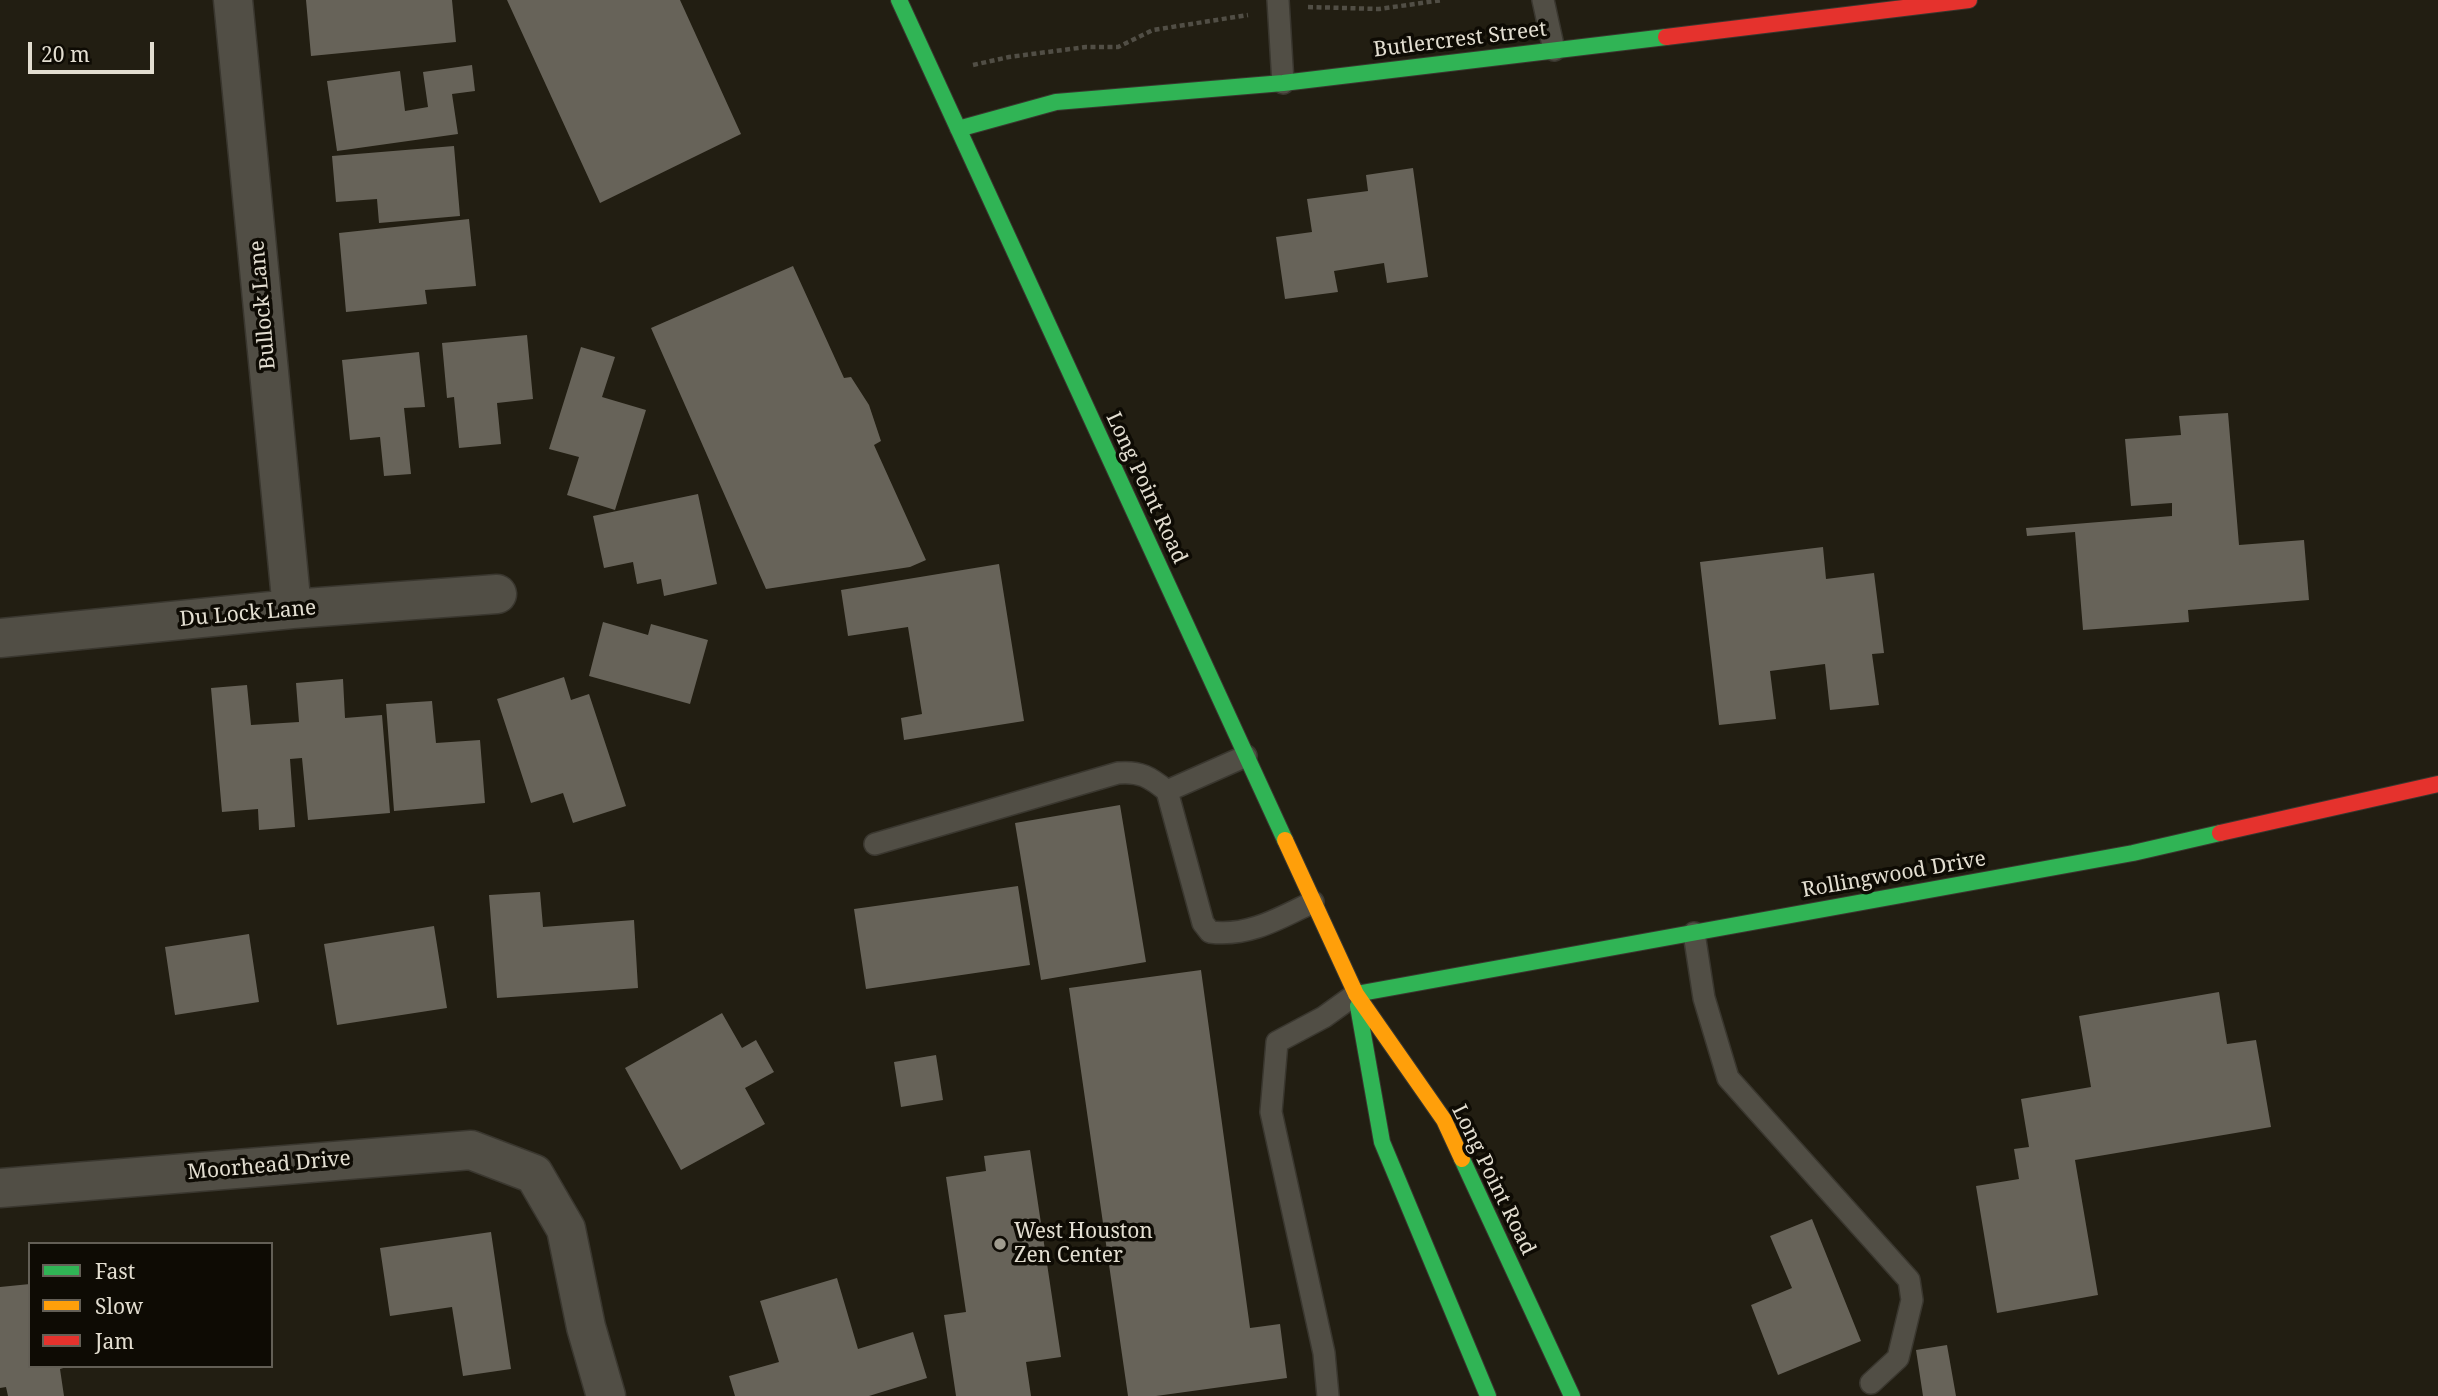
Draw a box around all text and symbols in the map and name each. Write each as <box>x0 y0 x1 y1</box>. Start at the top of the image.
street label: Butlercrest Street <box>1372 17 1548 63</box>
scale bar <box>32 28 158 72</box>
text: 20 m <box>41 40 90 68</box>
street label: Bullock Lane <box>245 239 281 371</box>
street label: Long Point Road <box>1100 408 1192 568</box>
street label: Du Lock Lane <box>179 595 317 633</box>
street label: Rollingwood Drive <box>1800 846 1988 904</box>
street label: Long Point Road <box>1446 1101 1540 1259</box>
street label: Moorhead Drive <box>186 1146 352 1186</box>
place label: West Houston Zen Center <box>1014 1219 1153 1269</box>
marker: West Houston Zen Center <box>992 1236 1008 1252</box>
legend <box>28 1242 273 1368</box>
text: Fast <box>95 1257 135 1285</box>
text: Slow <box>95 1292 143 1320</box>
text: Jam <box>95 1327 134 1355</box>

